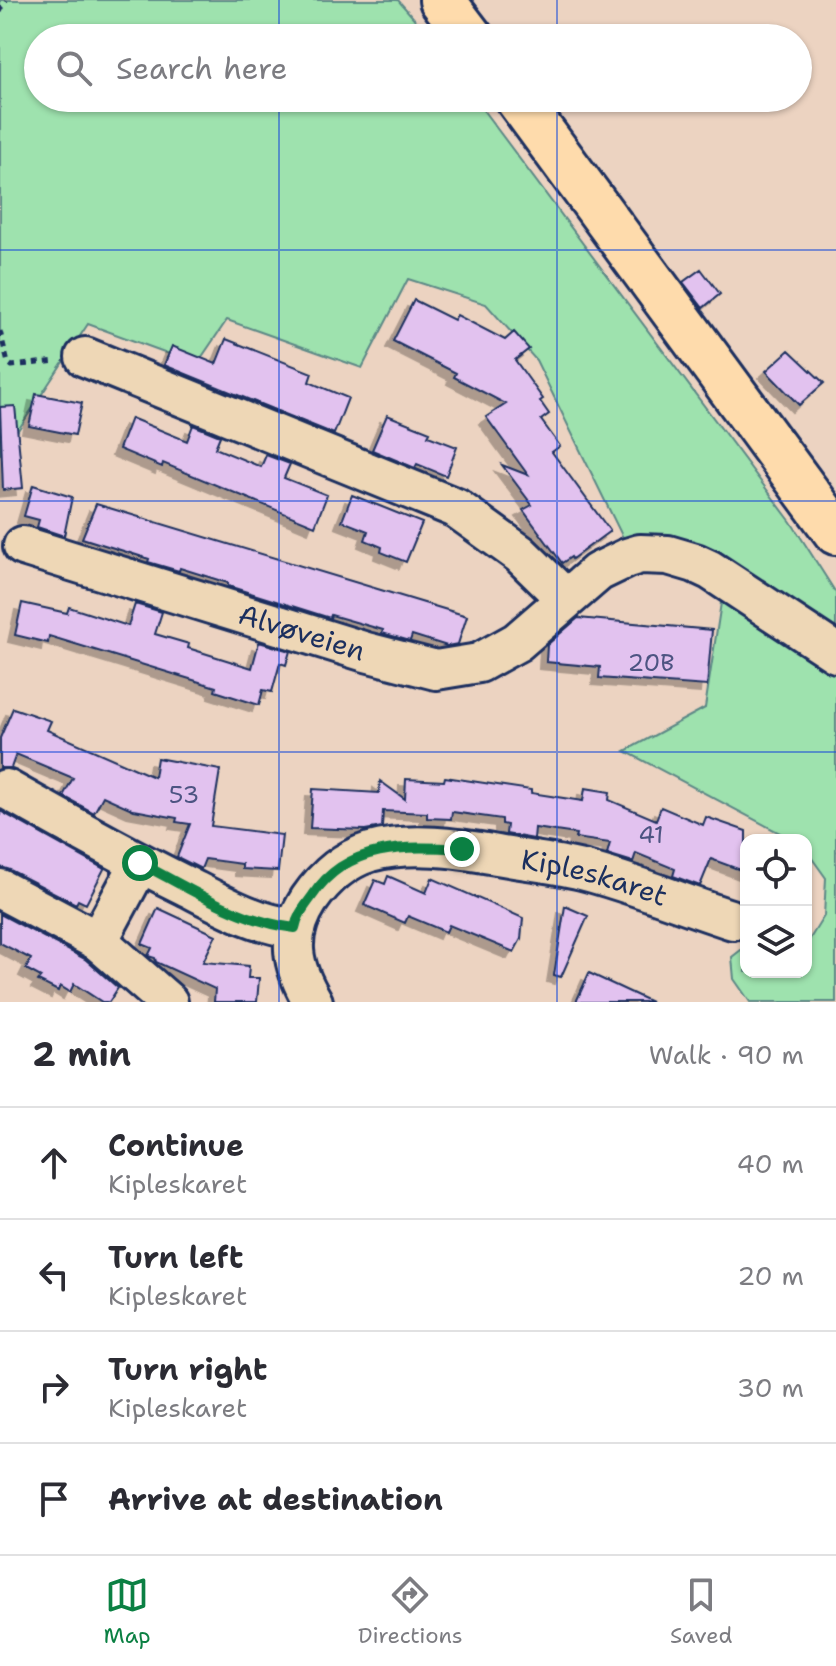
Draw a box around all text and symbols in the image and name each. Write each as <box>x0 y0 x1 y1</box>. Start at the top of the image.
search box <box>24 24 812 112</box>
icon: search <box>52 46 96 90</box>
text: Search here <box>116 48 287 89</box>
street label: Alvøveien <box>234 595 370 670</box>
house number: 20B <box>628 647 674 679</box>
house number: 53 <box>169 779 199 811</box>
house number: 41 <box>638 819 664 851</box>
route end <box>444 831 480 867</box>
map controls <box>740 834 812 978</box>
button: locate <box>740 834 812 906</box>
street label: Kipleskaret <box>519 840 673 915</box>
route start <box>122 845 158 881</box>
button: layers <box>740 906 812 978</box>
text: 2 min <box>32 1031 131 1077</box>
text: Walk · 90 m <box>649 1037 804 1072</box>
text: Continue <box>108 1125 244 1166</box>
icon: ahead <box>32 1141 76 1185</box>
text: 40 m <box>737 1146 804 1181</box>
text: Kipleskaret <box>108 1166 247 1201</box>
text: Turn left <box>108 1237 243 1278</box>
icon: left <box>32 1253 76 1297</box>
text: 20 m <box>737 1258 804 1293</box>
text: Kipleskaret <box>108 1278 247 1313</box>
text: Turn right <box>108 1349 267 1390</box>
icon: right <box>32 1365 76 1409</box>
text: 30 m <box>737 1370 804 1405</box>
text: Kipleskaret <box>108 1390 247 1425</box>
icon: arrive <box>32 1477 76 1521</box>
text: Arrive at destination <box>108 1479 443 1520</box>
tab: Map <box>104 1573 151 1650</box>
tab: Directions <box>358 1573 463 1650</box>
tab: Saved <box>670 1573 732 1650</box>

